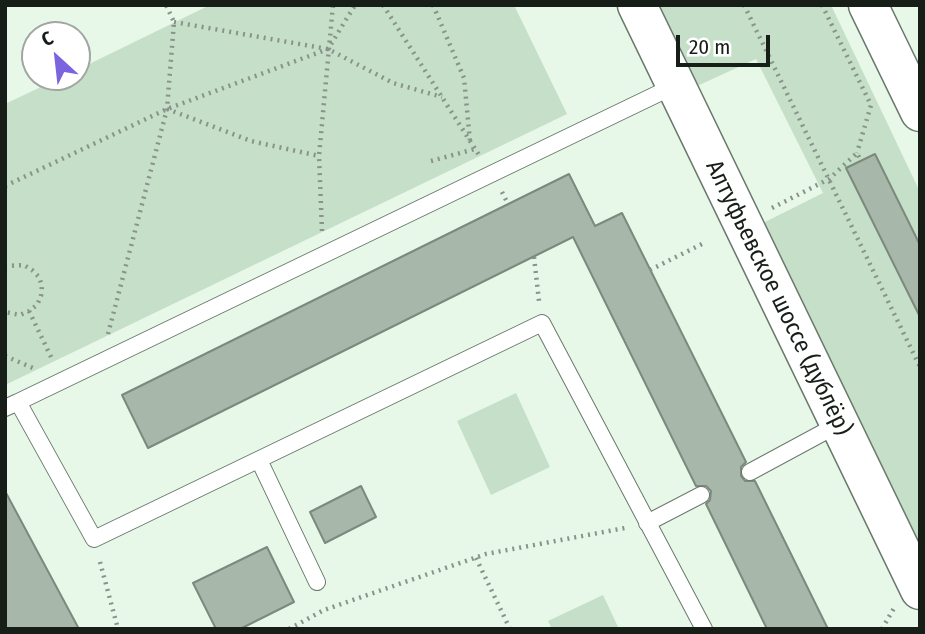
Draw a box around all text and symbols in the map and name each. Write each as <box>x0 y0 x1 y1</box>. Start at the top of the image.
north arrow <box>21 21 91 91</box>
scale bar <box>680 21 774 65</box>
text: С <box>37 26 57 51</box>
text: 20 m <box>689 34 730 60</box>
street label: Алтуфьевское шоссе (дублёр) <box>699 156 857 440</box>

